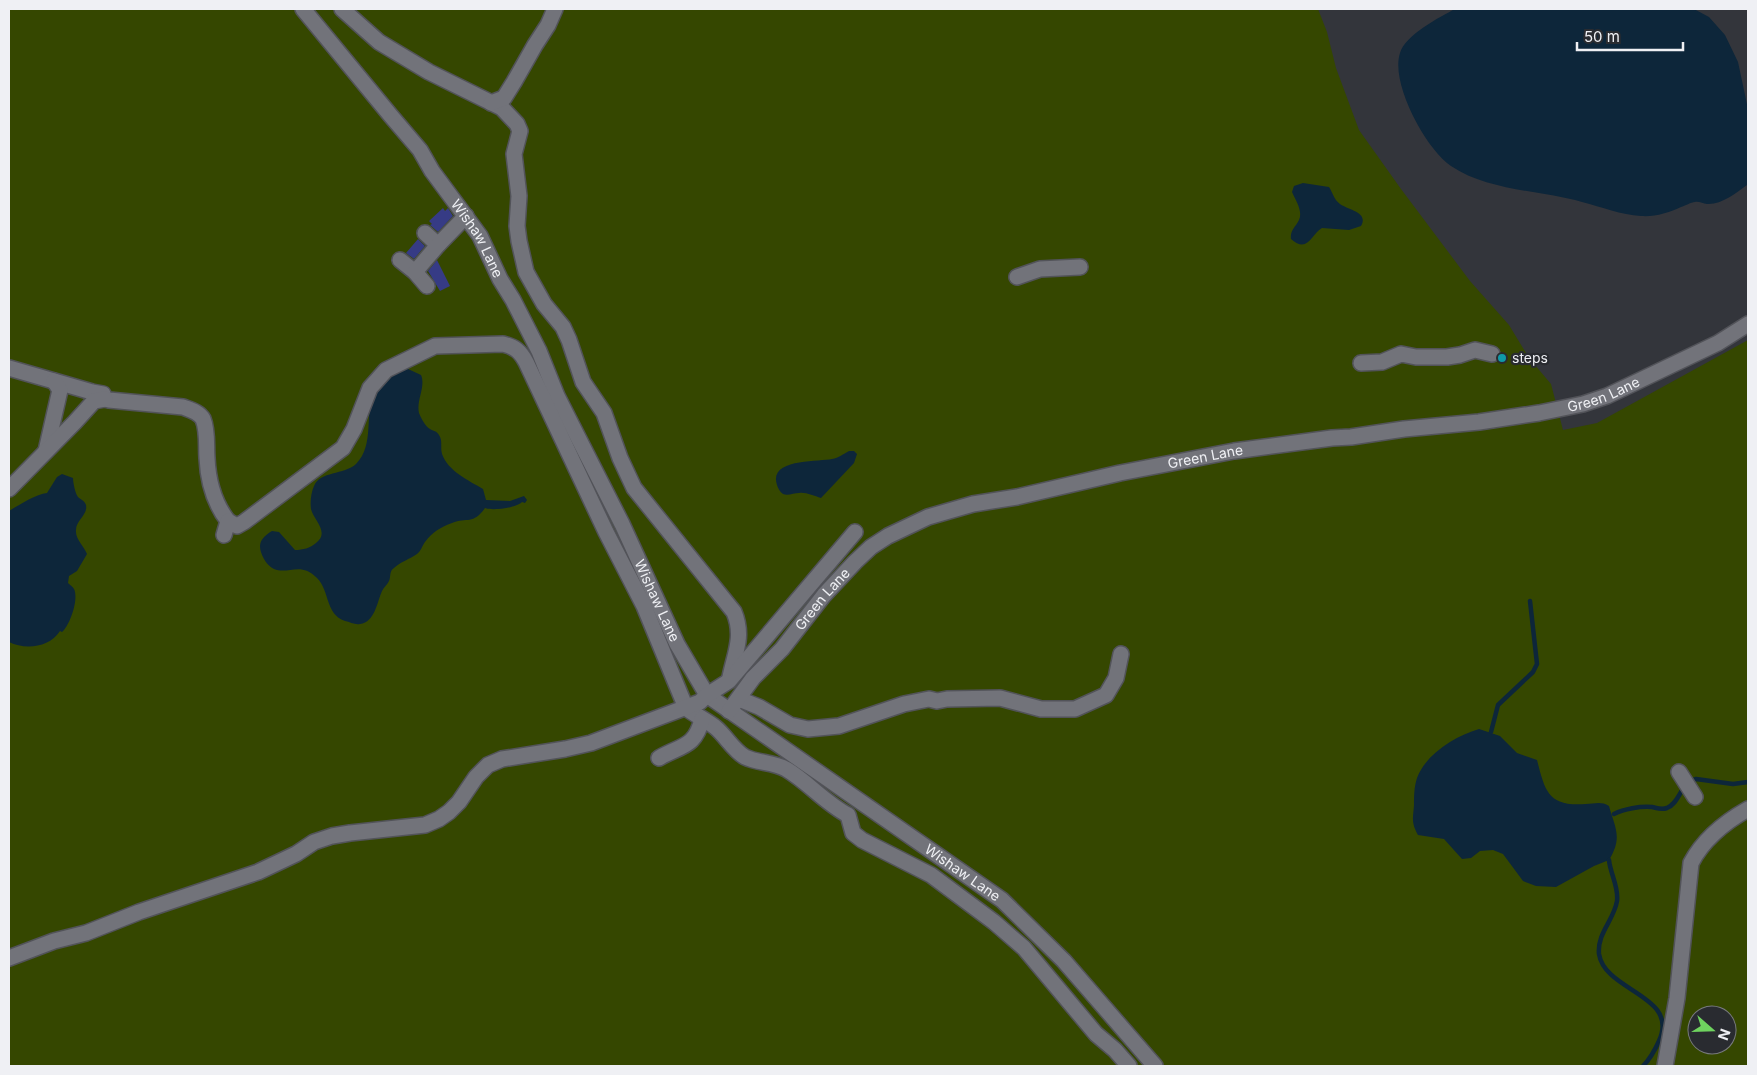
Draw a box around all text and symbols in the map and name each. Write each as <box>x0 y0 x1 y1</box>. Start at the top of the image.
scale bar <box>1577 20 1683 52</box>
text: 50 m <box>1584 27 1620 46</box>
street label: Wishaw Lane <box>448 196 507 280</box>
place label: steps <box>1512 349 1548 366</box>
marker: steps <box>1496 352 1508 364</box>
street label: Green Lane <box>1566 373 1642 415</box>
street label: Green Lane <box>1166 441 1244 472</box>
street label: Wishaw Lane <box>631 557 684 644</box>
street label: Green Lane <box>791 564 853 633</box>
street label: Wishaw Lane <box>922 840 1004 904</box>
north arrow <box>1687 1005 1737 1055</box>
text: N <box>1715 1027 1734 1043</box>

